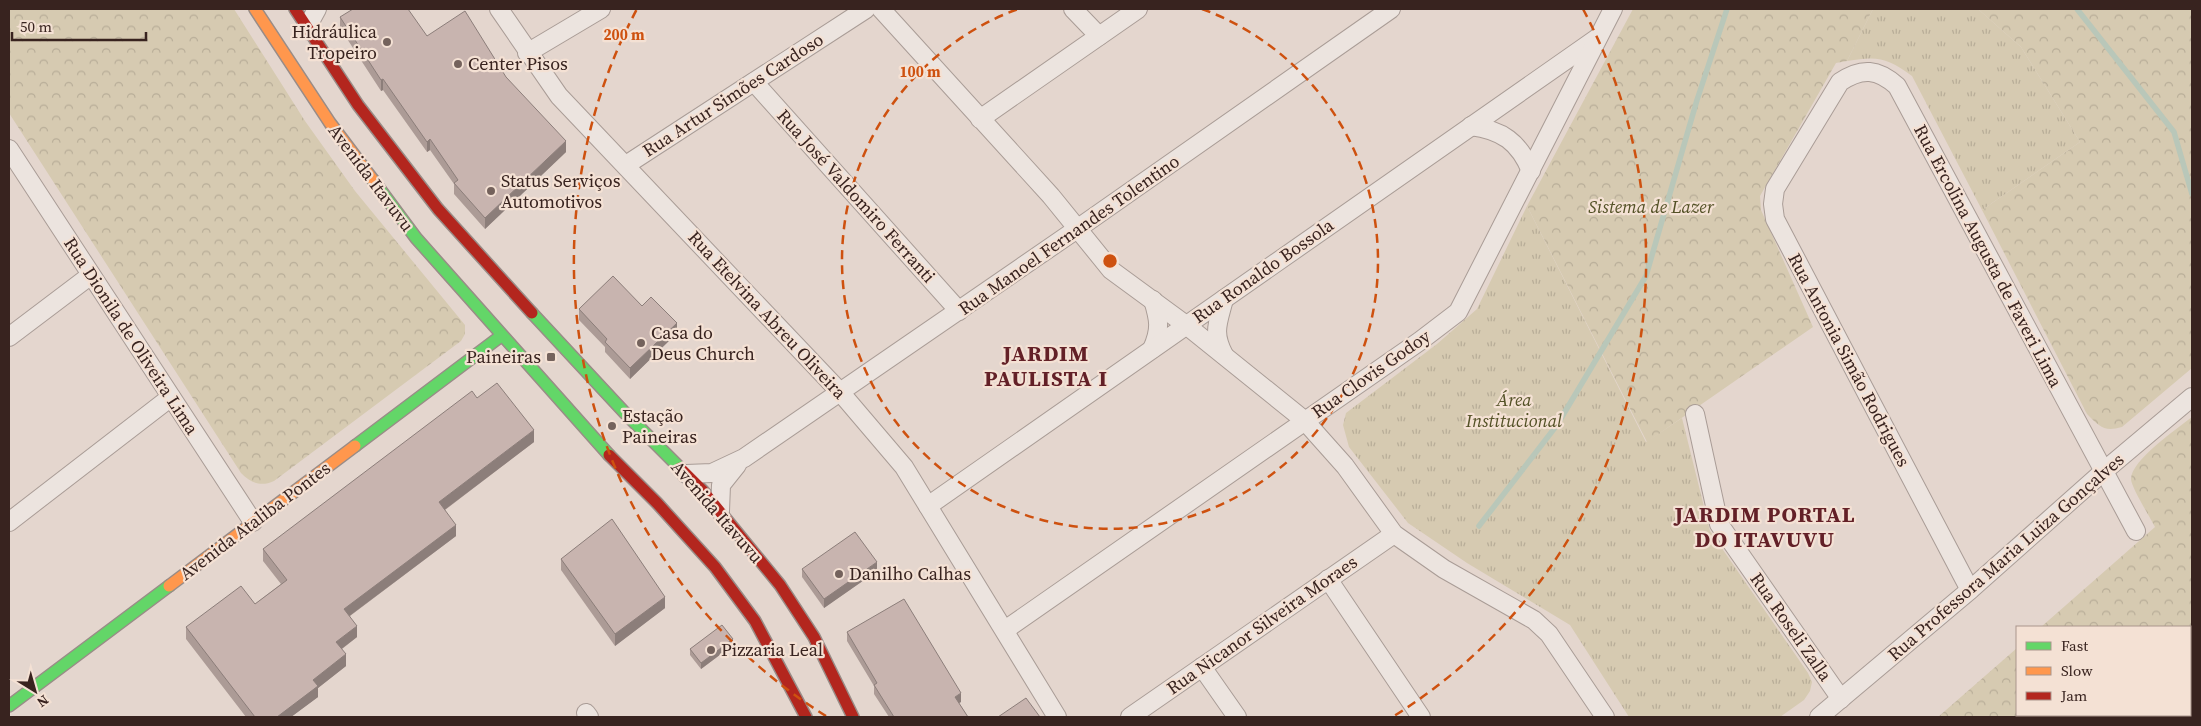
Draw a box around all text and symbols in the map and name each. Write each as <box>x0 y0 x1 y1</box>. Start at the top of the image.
scale bar <box>12 10 146 42</box>
text: 50 m <box>20 16 52 37</box>
place label: Hidráulica Tropeiro <box>292 19 378 65</box>
text: 200 m <box>603 24 645 45</box>
street label: Rua Artur Simões Cardoso <box>637 27 828 163</box>
marker: Hidráulica Tropeiro <box>381 36 393 48</box>
place label: Center Pisos <box>468 51 568 76</box>
marker: Center Pisos <box>452 58 464 70</box>
text: 100 m <box>899 61 941 82</box>
street label: Rua José Valdomiro Ferranti <box>772 103 941 288</box>
street label: Avenida Itavuvu <box>323 119 420 236</box>
street label: Rua Ercolina Augusta de Faveri Lima <box>1908 120 2069 392</box>
street label: Rua Manoel Fernandes Tolentino <box>953 148 1184 321</box>
place label: Status Serviços Automotivos <box>501 168 621 214</box>
marker: Status Serviços Automotivos <box>485 185 497 197</box>
park label: Sistema de Lazer <box>1588 194 1715 219</box>
street label: Rua Ronaldo Bossola <box>1187 212 1339 329</box>
street label: Rua Etelvina Abreu Oliveira <box>683 225 853 405</box>
street label: Rua Dionila de Oliveira Lima <box>58 232 205 440</box>
street label: Rua Antonia Simão Rodrigues <box>1782 248 1917 471</box>
centre of rings <box>1101 252 1119 270</box>
place label: Casa do Deus Church <box>651 320 755 366</box>
street label: Rua Clovis Godoy <box>1306 323 1436 424</box>
marker: Casa do Deus Church <box>635 337 647 349</box>
district label: JARDIM PAULISTA I <box>984 338 1108 393</box>
place label: Paineiras <box>466 344 541 369</box>
marker: Paineiras <box>545 351 557 363</box>
park label: Área Institucional <box>1465 387 1562 433</box>
place label: Estação Paineiras <box>622 403 697 449</box>
marker: Estação Paineiras <box>606 420 618 432</box>
street label: Rua Professora Maria Luiza Gonçalves <box>1882 447 2129 666</box>
street label: Avenida Ataliba Pontes <box>174 455 336 586</box>
street label: Avenida Itavuvu <box>666 455 769 568</box>
district label: JARDIM PORTAL DO ITAVUVU <box>1673 499 1855 554</box>
street label: Rua Nicanor Silveira Moraes <box>1161 549 1362 700</box>
place label: Danilho Calhas <box>849 561 971 586</box>
street label: Rua Roseli Zalla <box>1745 567 1839 687</box>
marker: Danilho Calhas <box>833 568 845 580</box>
legend <box>2016 626 2191 716</box>
text: Fast <box>2061 635 2088 656</box>
place label: Pizzaria Leal <box>721 637 823 662</box>
marker: Pizzaria Leal <box>705 644 717 656</box>
text: Slow <box>2061 660 2093 681</box>
north arrow <box>10 666 60 716</box>
text: Jam <box>2060 685 2088 706</box>
text: N <box>33 690 53 712</box>

